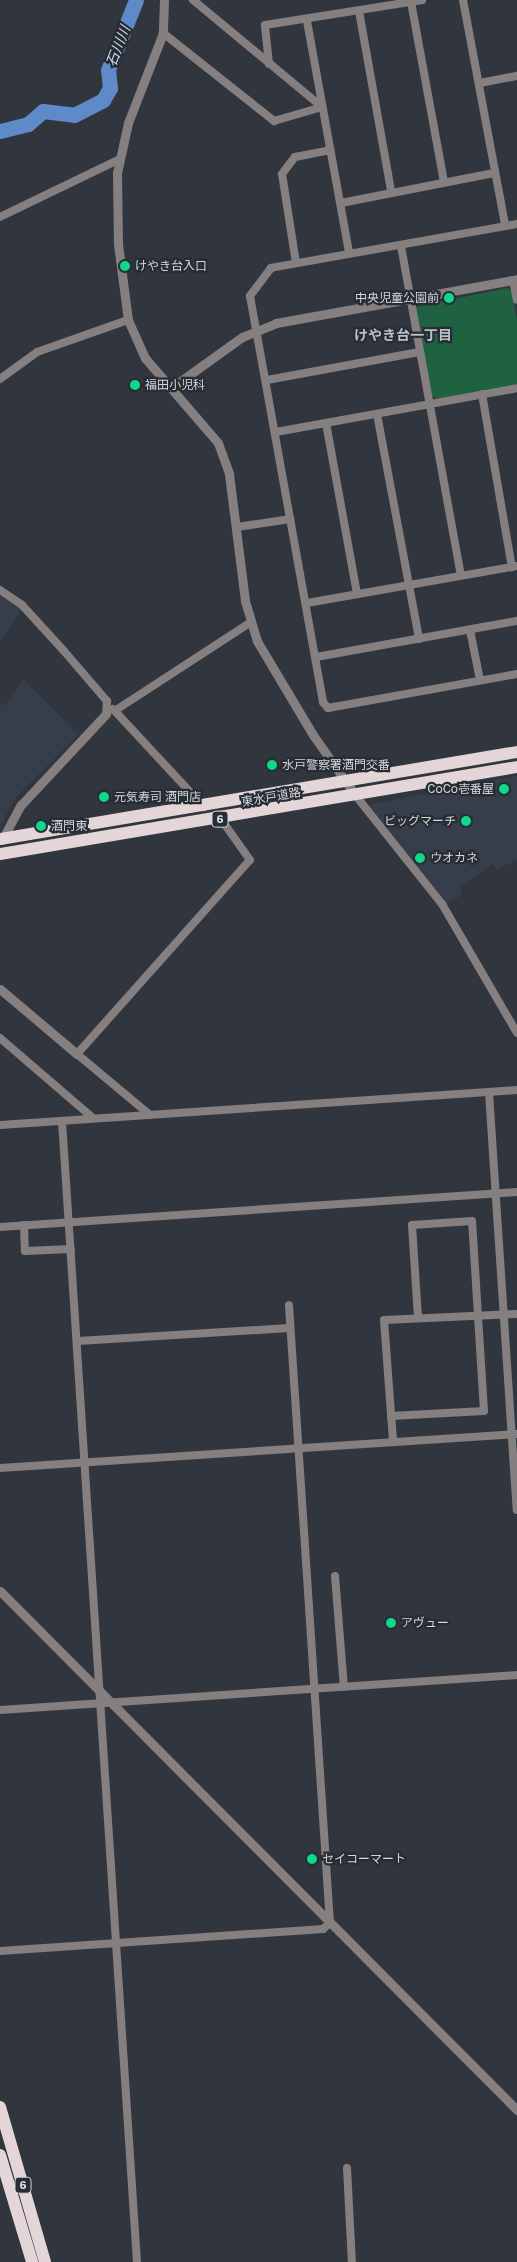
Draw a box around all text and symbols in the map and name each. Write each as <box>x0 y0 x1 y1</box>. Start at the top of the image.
water label: 石川川 <box>103 23 133 69</box>
place label: けやき台入口 <box>135 259 207 273</box>
marker: けやき台入口 <box>119 260 131 272</box>
place label: 中央児童公園前 <box>355 291 439 305</box>
marker: 中央児童公園前 <box>443 292 455 304</box>
district label: けやき台一丁目 <box>354 327 452 343</box>
place label: 福田小児科 <box>145 378 205 392</box>
marker: 福田小児科 <box>129 379 141 391</box>
place label: 水戸警察署酒門交番 <box>282 758 390 772</box>
marker: 水戸警察署酒門交番 <box>266 759 278 771</box>
place label: CoCo壱番屋 <box>427 782 494 796</box>
marker: CoCo壱番屋 <box>498 783 510 795</box>
street label: 東水戸道路 <box>240 785 302 809</box>
place label: 元気寿司 酒門店 <box>114 790 201 804</box>
marker: 元気寿司 酒門店 <box>98 791 110 803</box>
road number: 6 <box>211 811 229 828</box>
place label: ビッグマーチ <box>384 814 456 828</box>
marker: ビッグマーチ <box>460 815 472 827</box>
place label: 酒門東 <box>51 819 87 833</box>
marker: 酒門東 <box>35 820 47 832</box>
place label: ウオカネ <box>430 851 478 865</box>
marker: ウオカネ <box>414 852 426 864</box>
place label: アヴュー <box>401 1616 449 1630</box>
marker: アヴュー <box>385 1617 397 1629</box>
place label: セイコーマート <box>322 1852 406 1866</box>
marker: セイコーマート <box>306 1853 318 1865</box>
road number: 6 <box>14 2176 32 2194</box>

